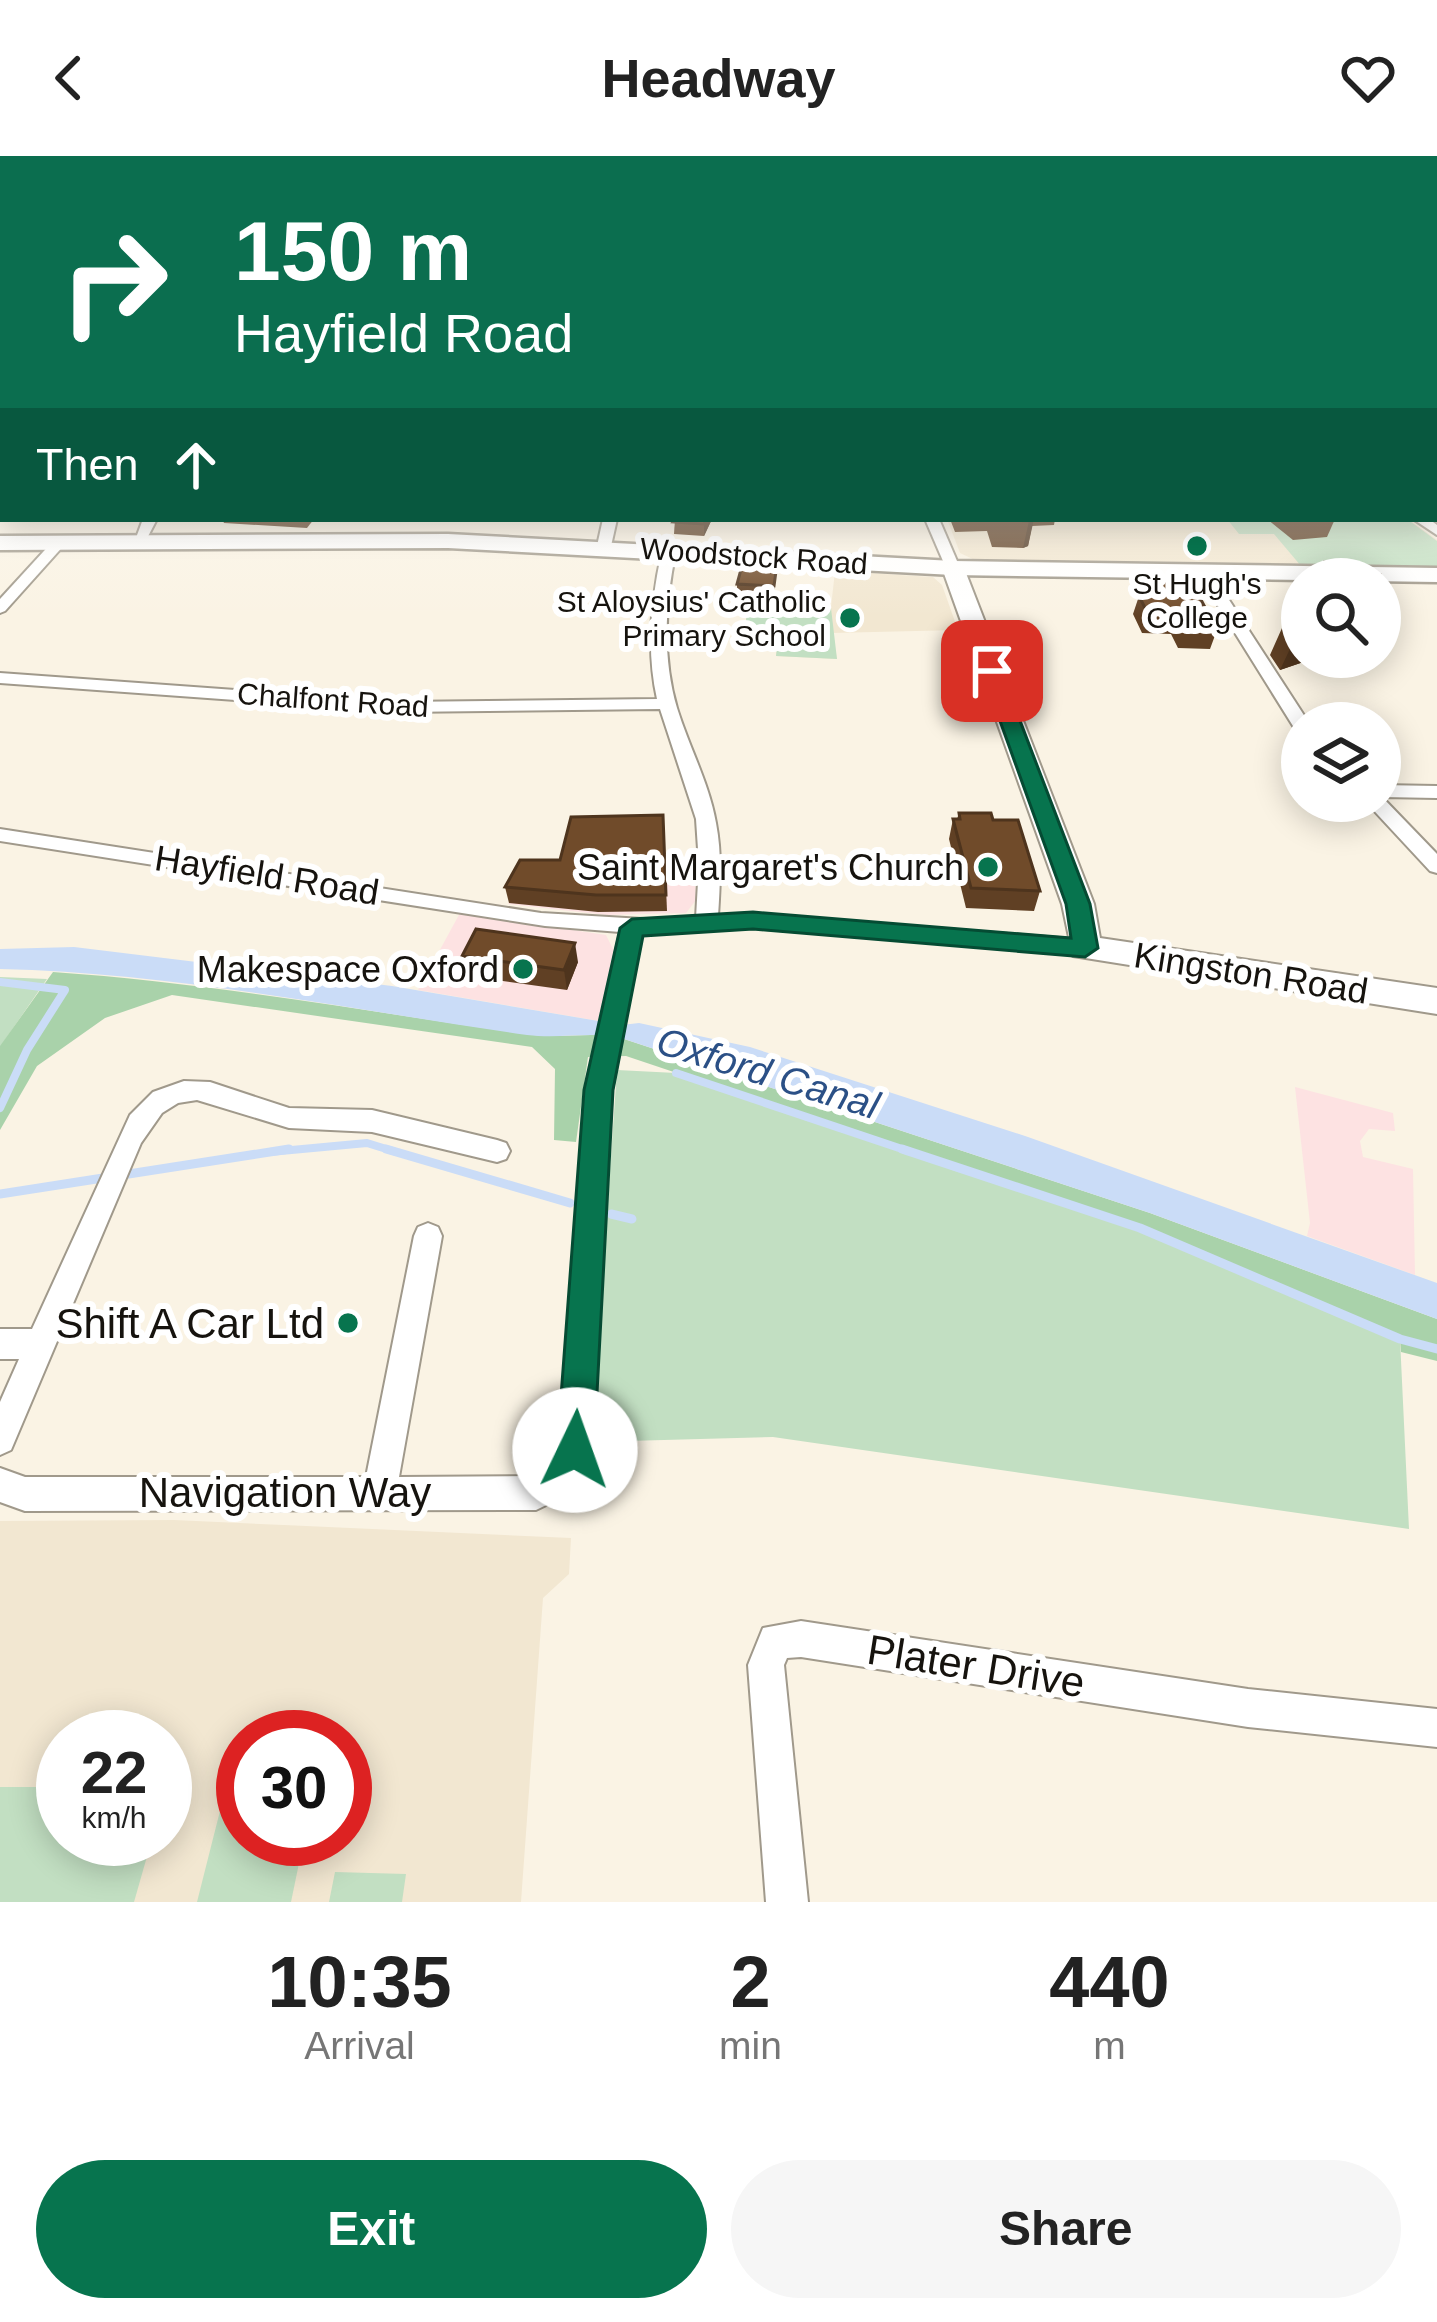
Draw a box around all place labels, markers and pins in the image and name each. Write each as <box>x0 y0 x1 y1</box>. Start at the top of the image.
marker: St Hugh's College <box>1184 533 1210 559</box>
place label: St Hugh's College <box>1132 567 1262 634</box>
place label: St Aloysius' Catholic Primary School <box>557 585 826 652</box>
marker: St Aloysius' Catholic Primary School <box>837 605 863 631</box>
pin <box>941 620 1043 722</box>
place label: Saint Margaret's Church <box>577 847 964 888</box>
marker: Saint Margaret's Church <box>975 854 1001 880</box>
place label: Makespace Oxford <box>197 949 499 990</box>
marker: Makespace Oxford <box>510 956 536 982</box>
place label: Shift A Car Ltd <box>56 1300 324 1347</box>
marker: Shift A Car Ltd <box>335 1310 361 1336</box>

